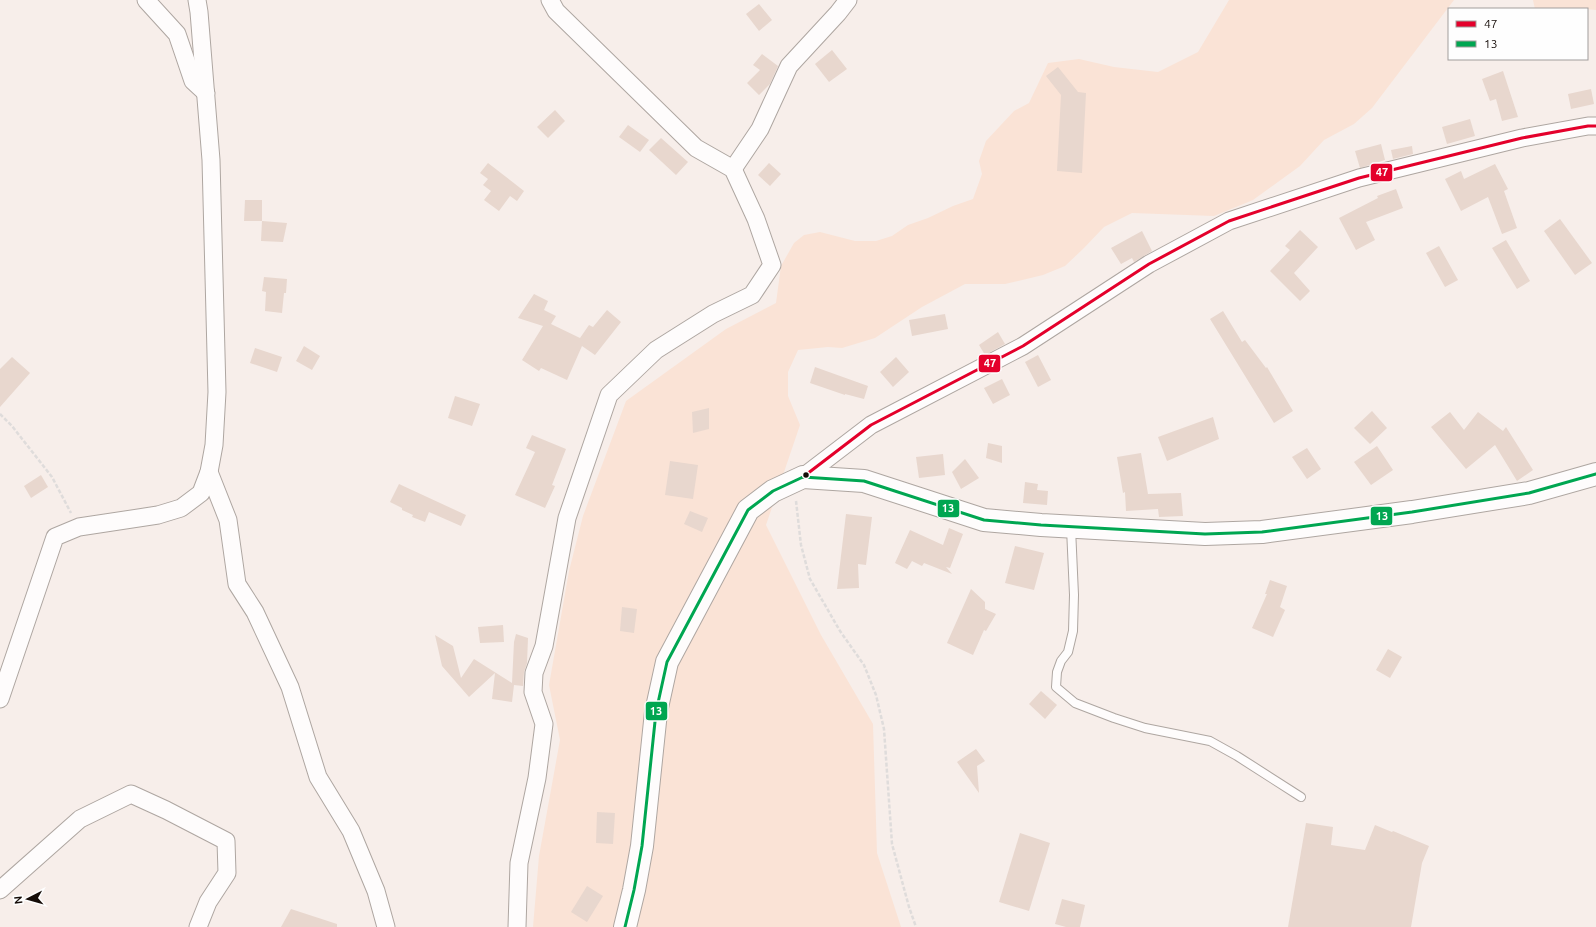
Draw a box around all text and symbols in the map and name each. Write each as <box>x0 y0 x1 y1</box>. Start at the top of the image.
legend <box>1448 8 1588 60</box>
text: 47 <box>1484 17 1498 30</box>
text: 13 <box>1484 37 1498 50</box>
line badge: 47 <box>1370 163 1393 182</box>
text: 47 <box>1376 166 1388 178</box>
line badge: 47 <box>978 354 1001 373</box>
text: 47 <box>984 357 996 369</box>
unlabelled marker <box>801 470 811 480</box>
line badge: 13 <box>937 499 960 518</box>
text: 13 <box>942 502 954 514</box>
line badge: 13 <box>1370 506 1393 526</box>
text: 13 <box>1376 510 1388 522</box>
line badge: 13 <box>645 701 668 721</box>
text: 13 <box>650 705 662 717</box>
north arrow <box>8 879 48 919</box>
text: N <box>12 895 24 905</box>

